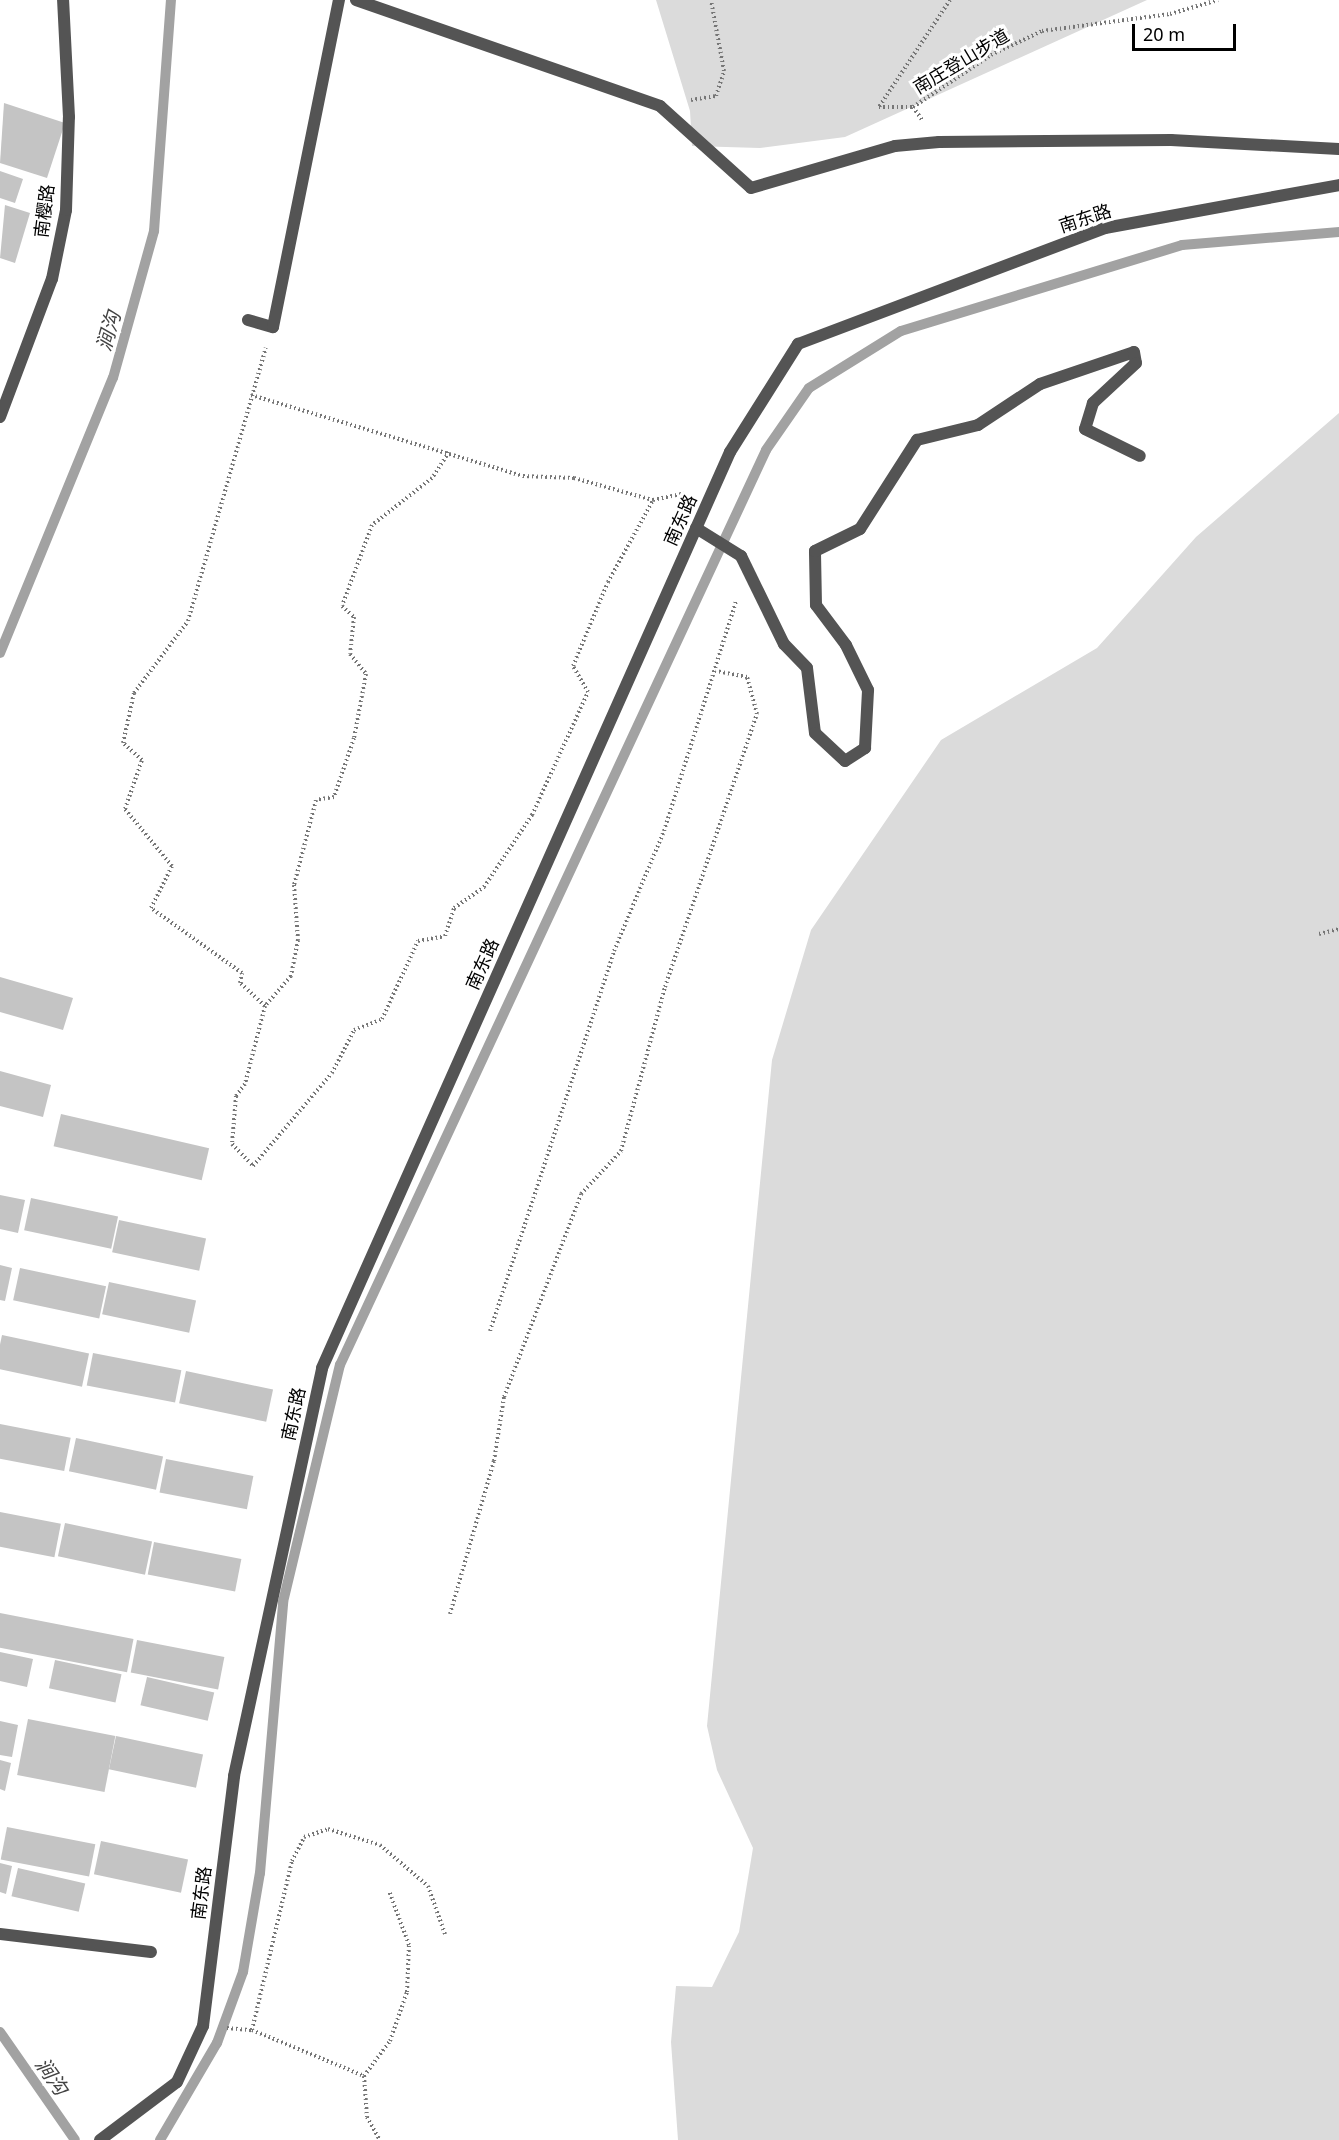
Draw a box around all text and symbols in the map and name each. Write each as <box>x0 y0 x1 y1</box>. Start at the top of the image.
scale bar <box>1135 12 1238 50</box>
text: 20 m <box>1143 22 1185 46</box>
street label: 南庄登山步道 <box>909 24 1013 98</box>
street label: 南樱路 <box>30 183 58 239</box>
street label: 南东路 <box>1056 199 1114 237</box>
water label: 涧沟 <box>91 308 125 354</box>
street label: 南东路 <box>659 491 701 549</box>
street label: 南东路 <box>461 935 503 993</box>
street label: 南东路 <box>277 1385 309 1443</box>
street label: 南东路 <box>187 1865 215 1921</box>
water label: 涧沟 <box>31 2053 73 2099</box>

